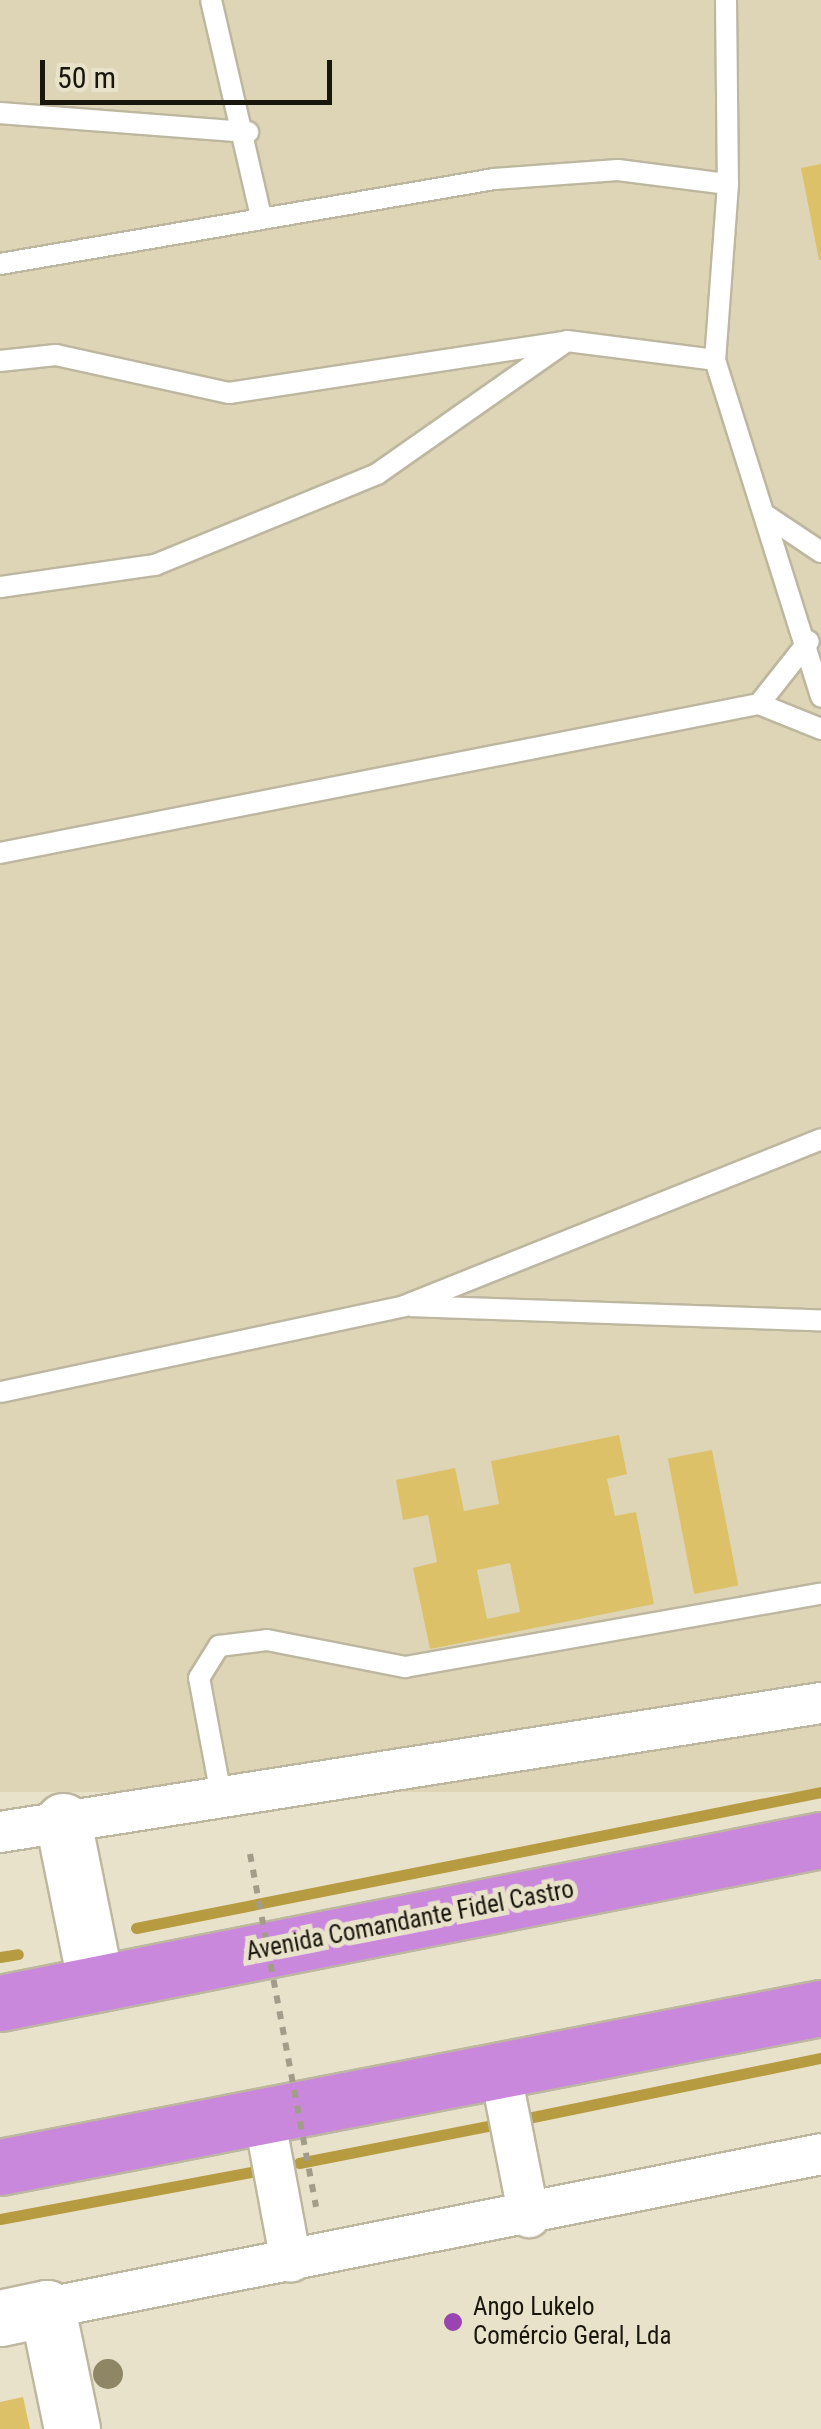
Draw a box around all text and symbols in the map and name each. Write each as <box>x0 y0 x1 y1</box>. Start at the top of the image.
scale bar <box>45 40 338 102</box>
text: 50 m <box>57 60 116 95</box>
street label: Avenida Comandante Fidel Castro <box>244 1874 576 1968</box>
place label: Ango Lukelo Comércio Geral, Lda <box>473 2293 671 2352</box>
marker: Ango Lukelo Comércio Geral, Lda <box>442 2311 464 2333</box>

